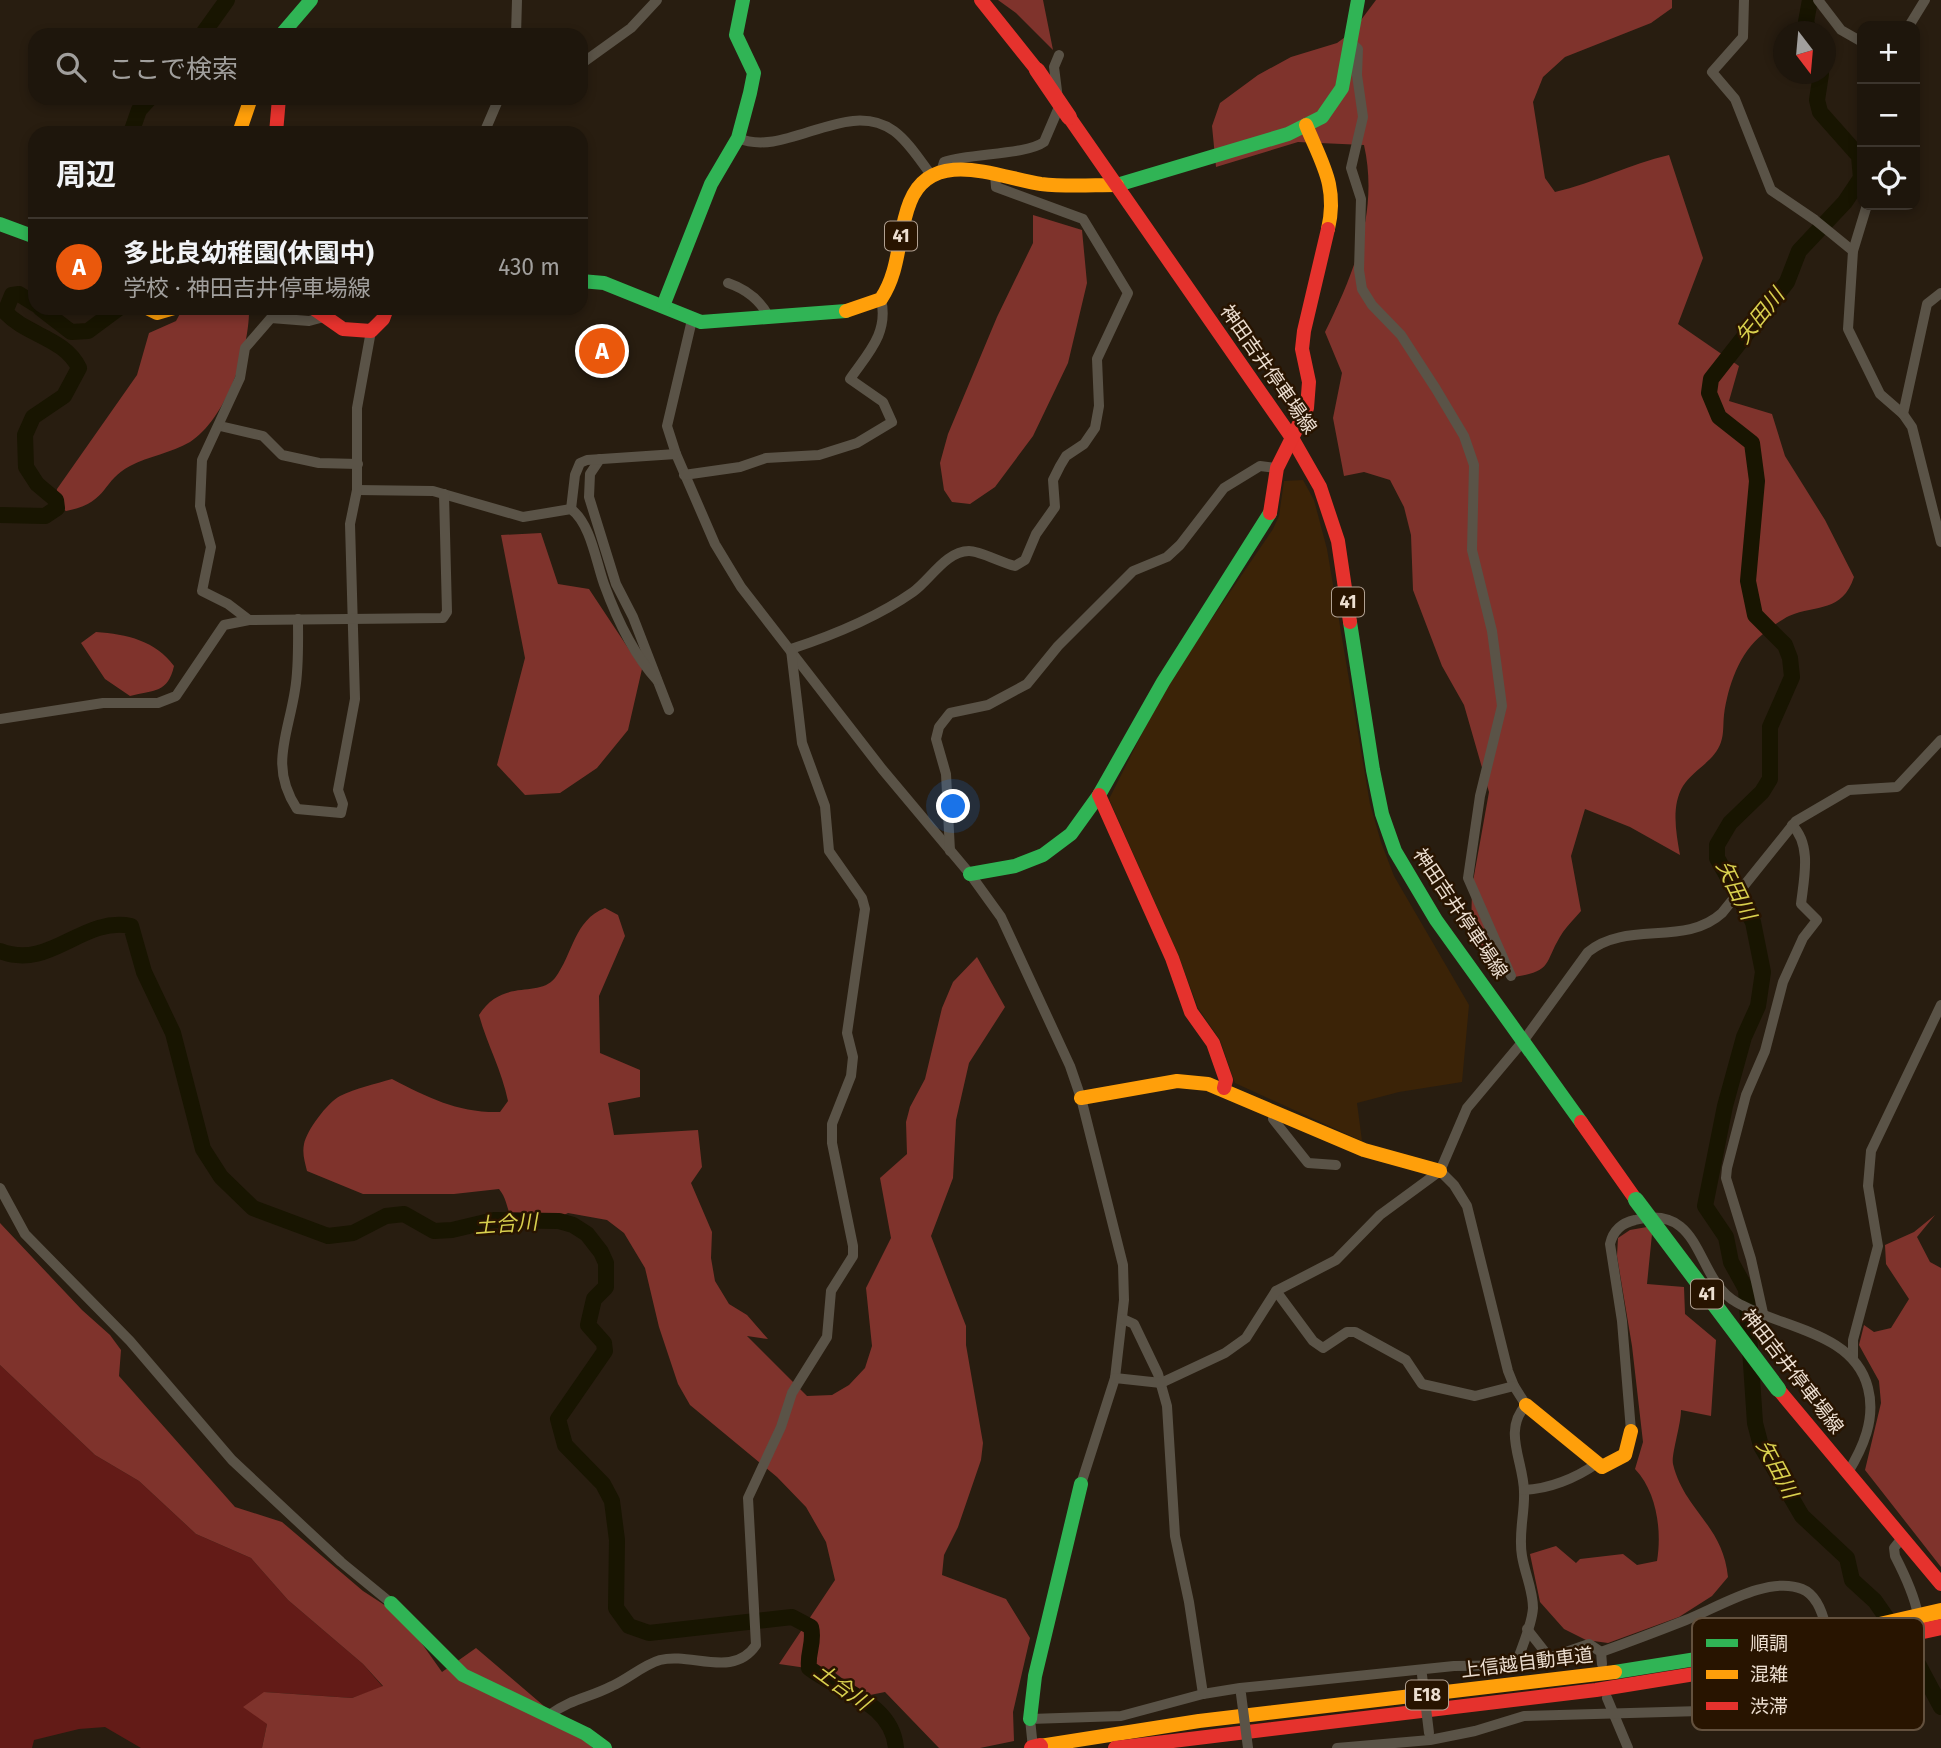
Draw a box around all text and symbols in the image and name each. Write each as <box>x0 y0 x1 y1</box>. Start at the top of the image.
north arrow <box>1773 21 1836 84</box>
map controls <box>1857 21 1920 210</box>
button: + <box>1857 21 1920 84</box>
search box <box>28 28 588 105</box>
icon: search <box>52 48 90 86</box>
text: ここで検索 <box>108 54 238 85</box>
button: − <box>1857 84 1920 147</box>
button: locate <box>1857 147 1920 210</box>
text: 周辺 <box>56 157 116 193</box>
road number: 41 <box>885 222 917 250</box>
text: 多比良幼稚園(休園中) <box>123 238 374 269</box>
text: A <box>72 253 86 281</box>
text: 430 m <box>498 253 560 281</box>
text: 学校 · 神田吉井停車場線 <box>123 274 371 302</box>
water label: 矢田川 <box>1730 282 1791 349</box>
street label: 神田吉井停車場線 <box>1216 300 1322 438</box>
pin: A <box>579 325 625 377</box>
road number: 41 <box>1332 588 1364 616</box>
your location <box>936 789 970 823</box>
street label: 神田吉井停車場線 <box>1409 844 1513 983</box>
water label: 矢田川 <box>1711 856 1762 926</box>
water label: 土合川 <box>474 1209 540 1239</box>
road number: 41 <box>1691 1280 1723 1308</box>
street label: 神田吉井停車場線 <box>1737 1304 1848 1438</box>
water label: 矢田川 <box>1751 1435 1804 1505</box>
legend <box>1692 1618 1924 1730</box>
text: 順調 <box>1750 1632 1788 1655</box>
street label: 上信越自動車道 <box>1460 1643 1594 1682</box>
water label: 土合川 <box>809 1658 877 1717</box>
text: 混雑 <box>1750 1663 1788 1686</box>
road number: E18 <box>1406 1680 1448 1710</box>
text: 渋滞 <box>1750 1695 1788 1718</box>

